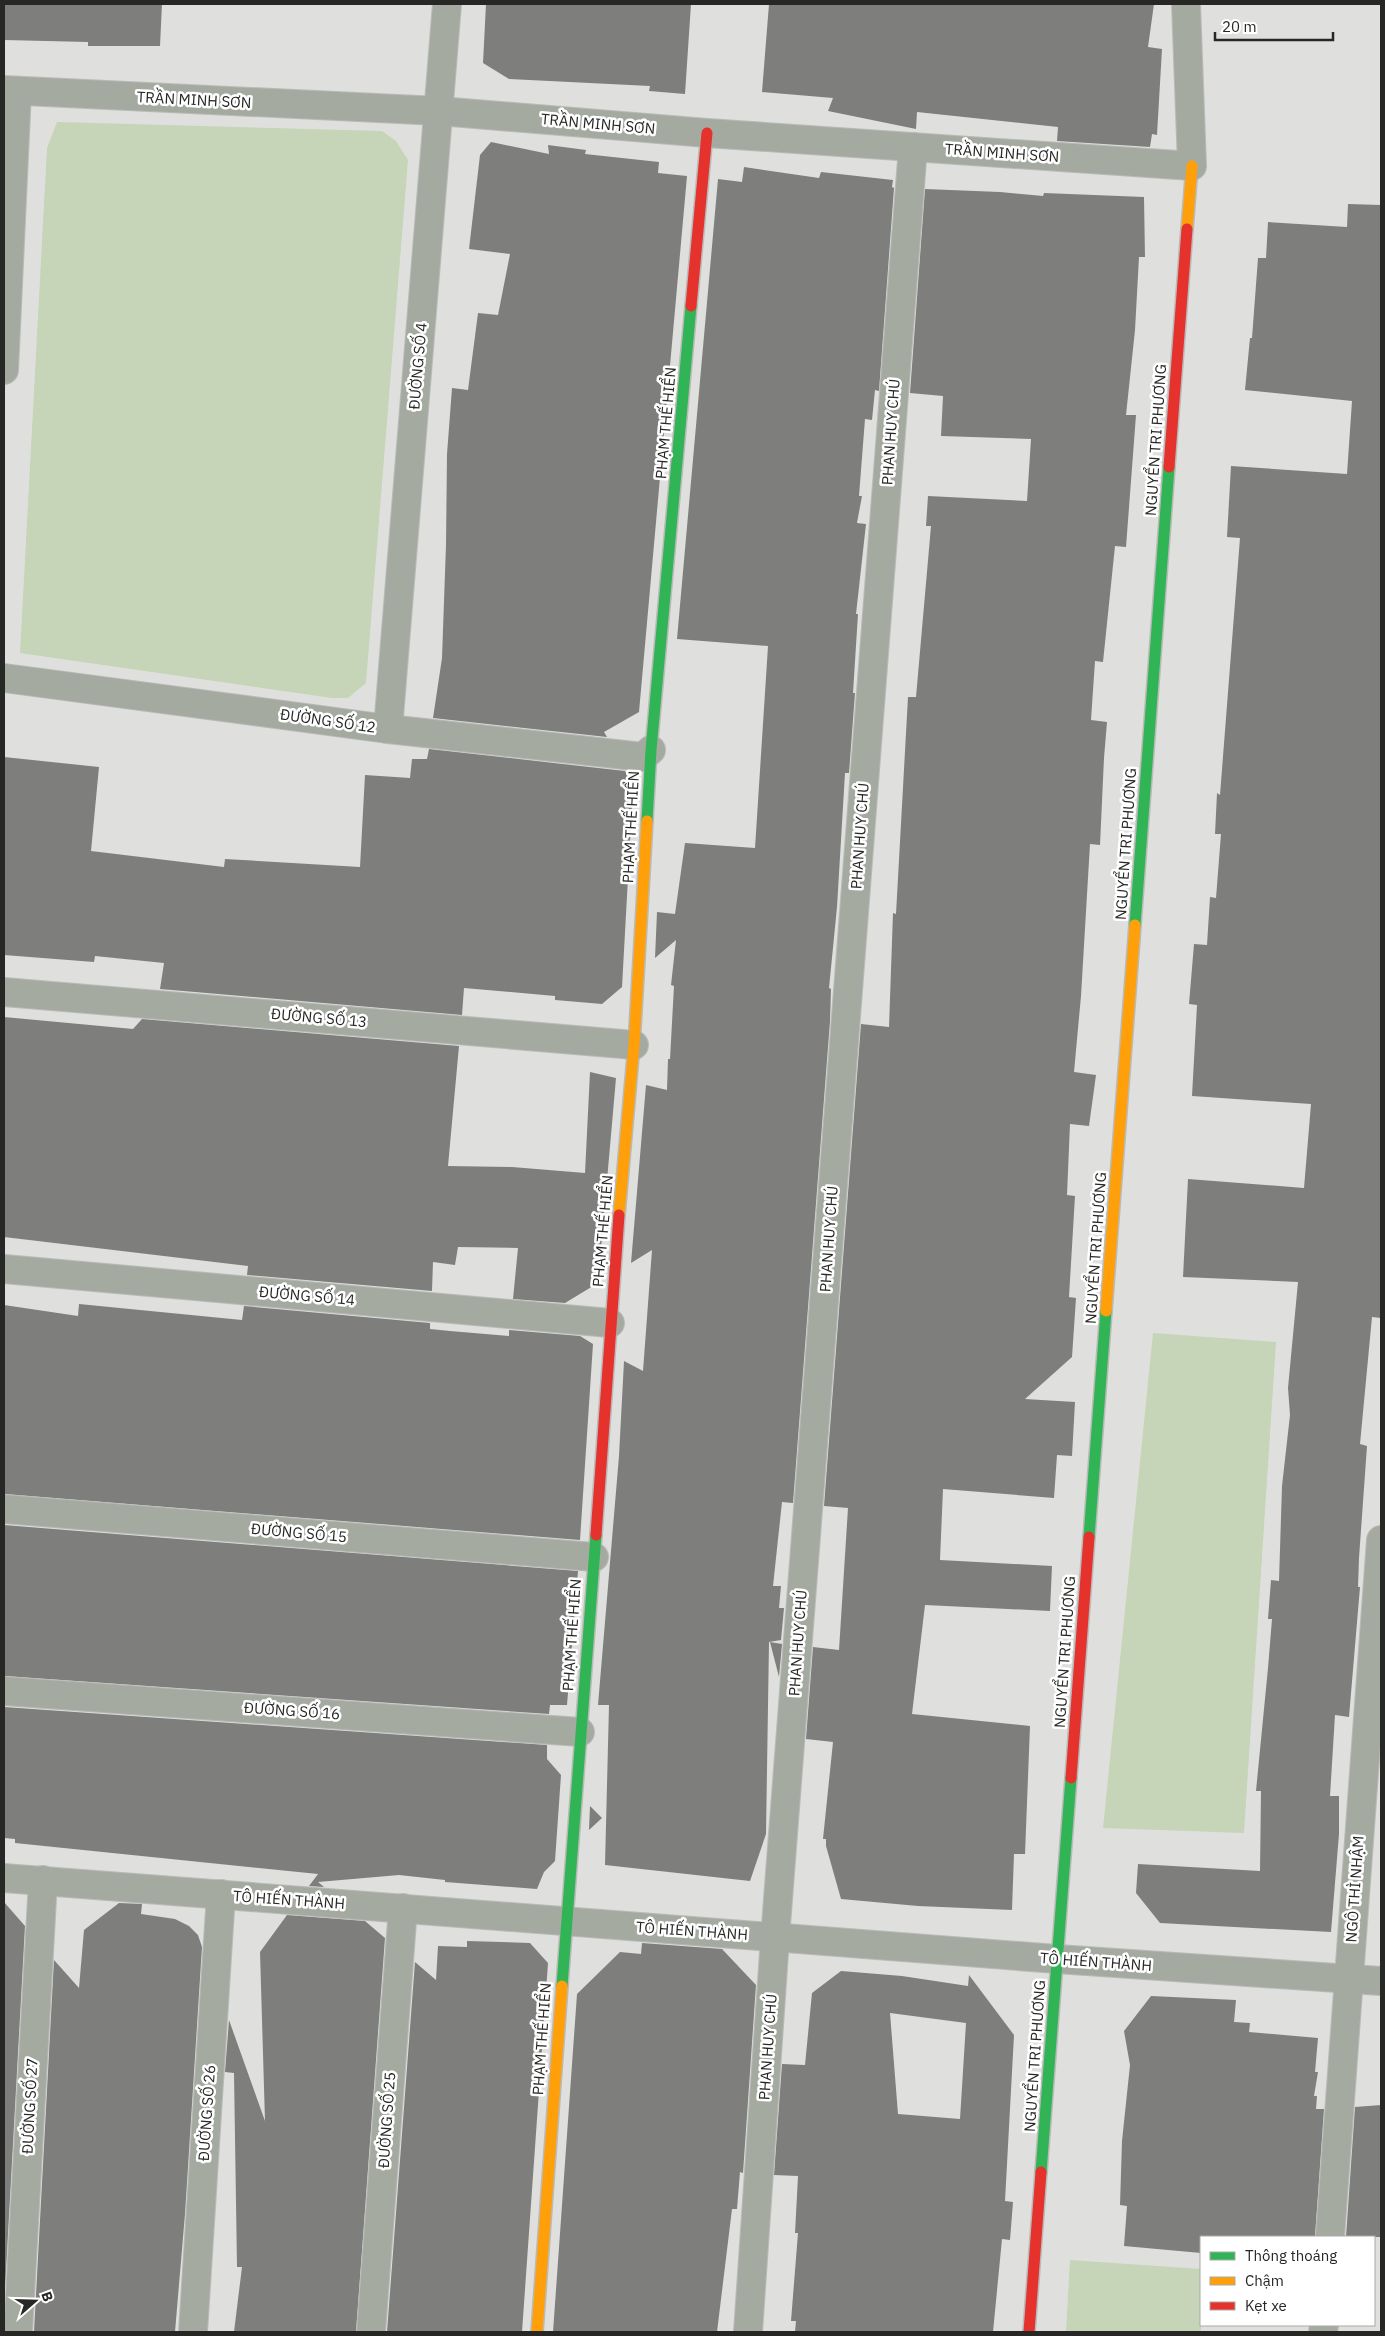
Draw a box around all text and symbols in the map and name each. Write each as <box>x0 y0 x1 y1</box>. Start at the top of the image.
scale bar <box>1215 10 1332 42</box>
text: 20 m <box>1222 17 1257 36</box>
street label: TRẦN MINH SƠN <box>136 85 252 112</box>
street label: TRẦN MINH SƠN <box>540 107 656 138</box>
street label: TRẦN MINH SƠN <box>944 137 1060 166</box>
street label: ĐƯỜNG SỐ 4 <box>402 321 431 410</box>
street label: NGUYỂN TRI PHƯƠNG <box>1140 363 1170 517</box>
street label: PHẠM THẾ HIỂN <box>649 366 680 480</box>
street label: PHAN HUY CHÚ <box>877 378 904 486</box>
street label: ĐƯỜNG SỐ 12 <box>279 702 377 737</box>
street label: NGUYỂN TRI PHƯƠNG <box>1110 767 1140 921</box>
street label: PHẠM THẾ HIỂN <box>616 770 643 884</box>
street label: PHAN HUY CHÚ <box>846 782 873 890</box>
street label: ĐƯỜNG SỐ 13 <box>270 1002 368 1031</box>
street label: NGUYỂN TRI PHƯƠNG <box>1080 1171 1110 1325</box>
street label: PHẠM THẾ HIỂN <box>586 1174 617 1288</box>
street label: PHAN HUY CHÚ <box>815 1185 842 1293</box>
street label: ĐƯỜNG SỐ 14 <box>258 1280 356 1309</box>
street label: ĐƯỜNG SỐ 15 <box>250 1517 348 1546</box>
street label: NGUYỂN TRI PHƯƠNG <box>1049 1575 1079 1729</box>
street label: PHẠM THẾ HIỂN <box>556 1578 585 1692</box>
street label: PHAN HUY CHÚ <box>784 1589 811 1697</box>
street label: ĐƯỜNG SỐ 16 <box>243 1696 341 1723</box>
street label: NGÔ THÌ NHẬM <box>1341 1835 1368 1943</box>
street label: TÔ HIẾN THÀNH <box>233 1884 346 1913</box>
street label: TÔ HIẾN THÀNH <box>636 1915 749 1944</box>
street label: TÔ HIẾN THÀNH <box>1040 1946 1153 1975</box>
street label: NGUYỂN TRI PHƯƠNG <box>1019 1979 1049 2133</box>
street label: PHẠM THẾ HIỂN <box>526 1982 555 2096</box>
street label: PHAN HUY CHÚ <box>754 1993 781 2101</box>
street label: ĐƯỜNG SỐ 27 <box>15 2057 42 2155</box>
street label: ĐƯỜNG SỐ 26 <box>192 2064 219 2162</box>
street label: ĐƯỜNG SỐ 25 <box>372 2071 399 2169</box>
legend <box>1200 2236 1375 2326</box>
text: Thông thoáng <box>1245 2246 1337 2265</box>
text: Chậm <box>1245 2271 1284 2290</box>
north arrow <box>10 2276 60 2326</box>
text: B <box>37 2289 57 2304</box>
text: Kẹt xe <box>1245 2296 1287 2315</box>

